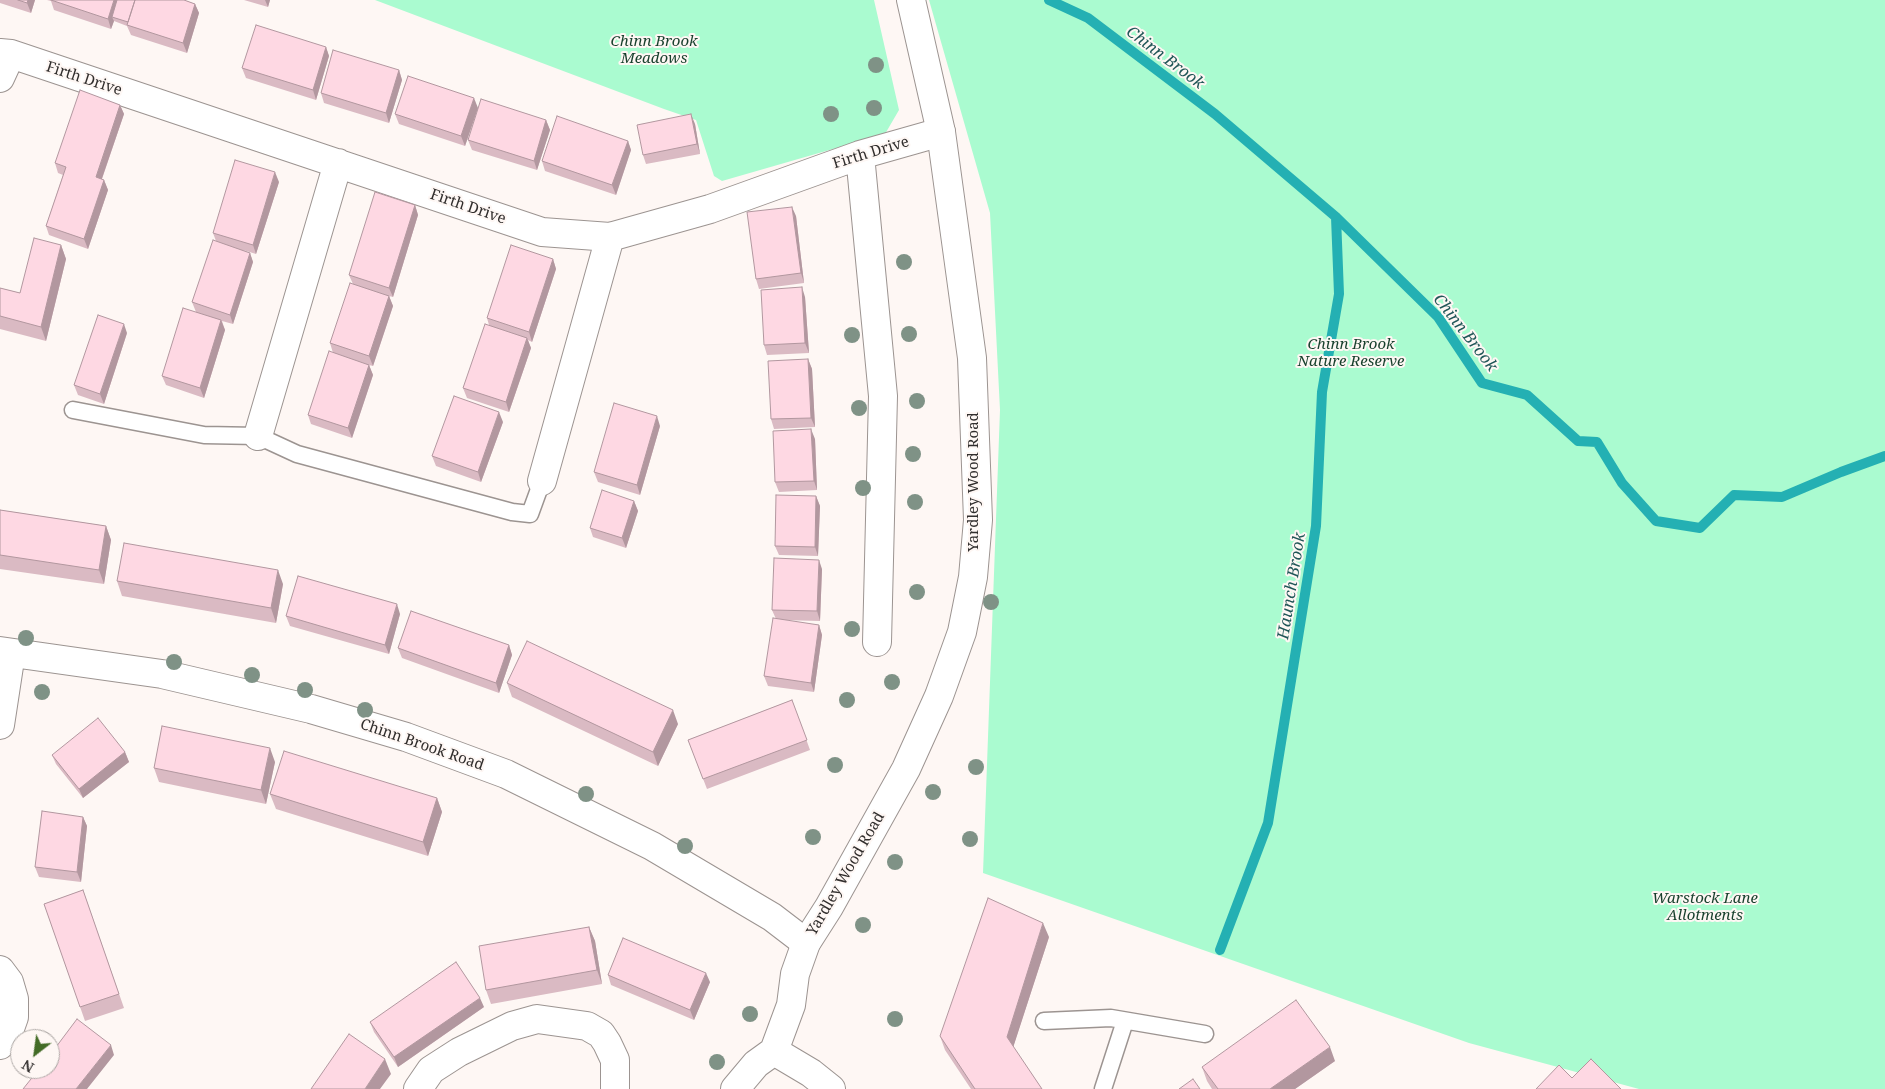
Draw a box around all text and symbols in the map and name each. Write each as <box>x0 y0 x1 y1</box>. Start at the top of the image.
water label: Chinn Brook <box>1122 22 1208 94</box>
park label: Chinn Brook Meadows <box>610 33 698 68</box>
street label: Firth Drive <box>44 58 124 100</box>
street label: Firth Drive <box>831 133 911 173</box>
street label: Firth Drive <box>428 186 508 228</box>
water label: Chinn Brook <box>1429 290 1501 376</box>
park label: Chinn Brook Nature Reserve <box>1298 336 1404 371</box>
street label: Yardley Wood Road <box>965 412 983 552</box>
water label: Haunch Brook <box>1274 531 1310 641</box>
street label: Chinn Brook Road <box>358 715 486 775</box>
street label: Yardley Wood Road <box>803 809 889 939</box>
park label: Warstock Lane Allotments <box>1652 890 1758 925</box>
north arrow <box>10 1029 60 1079</box>
text: N <box>18 1056 37 1078</box>

